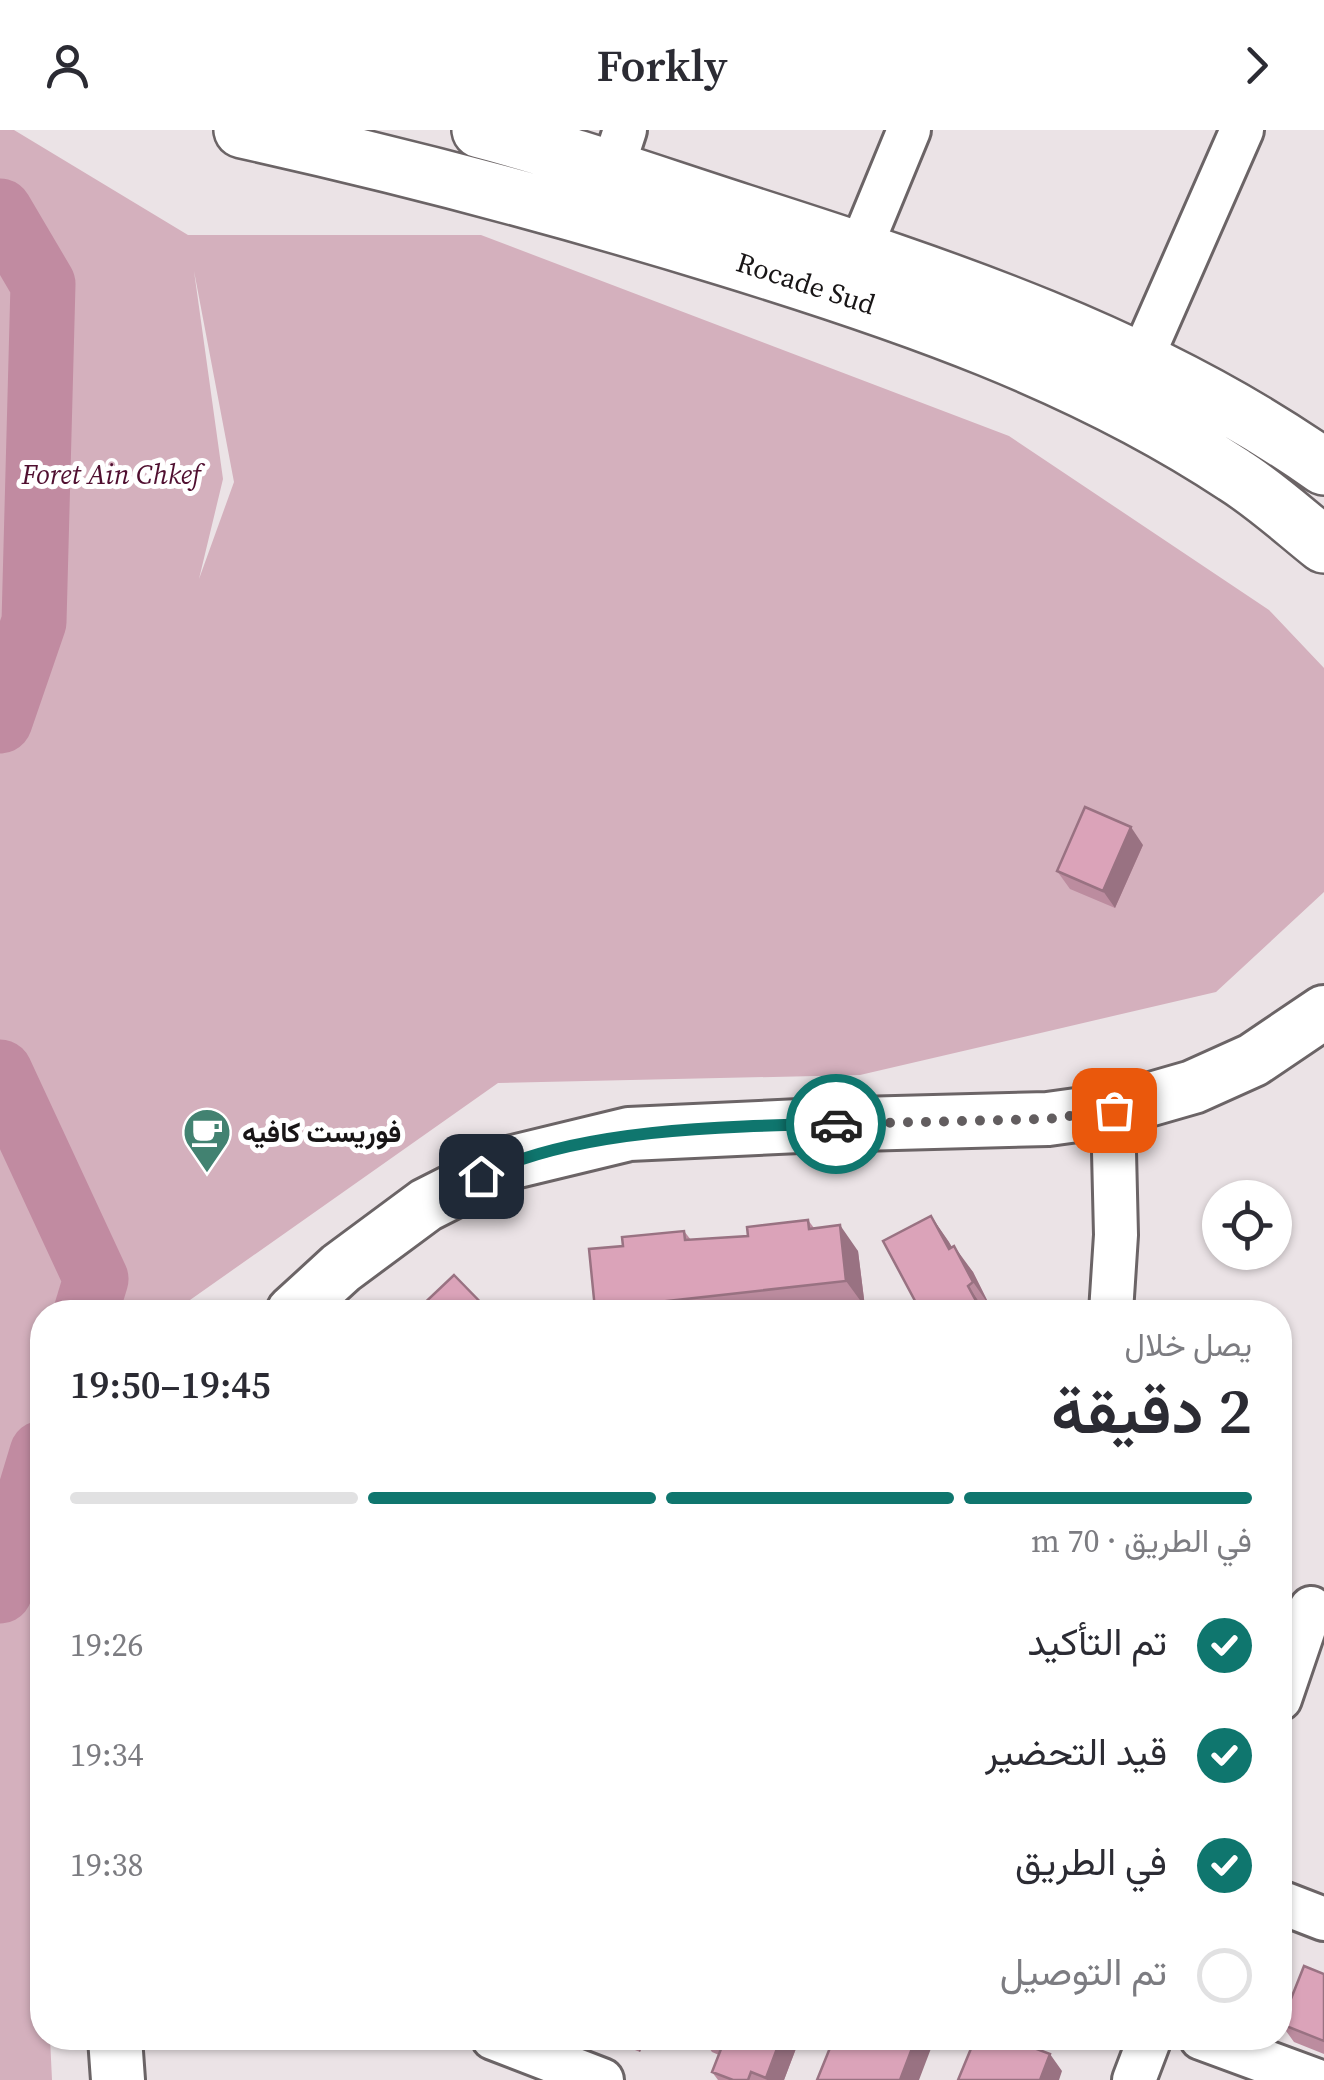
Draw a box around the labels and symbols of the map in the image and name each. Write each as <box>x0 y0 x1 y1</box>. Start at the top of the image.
street label: Rocade Sud <box>732 243 880 323</box>
park label: Foret Ain Chkef <box>21 455 206 493</box>
pin <box>1072 1068 1157 1153</box>
courier <box>786 1074 886 1174</box>
cafe icon: فوريست كافيه <box>181 1106 233 1174</box>
place label: فوريست كافيه <box>242 1113 401 1151</box>
pin <box>439 1134 524 1219</box>

